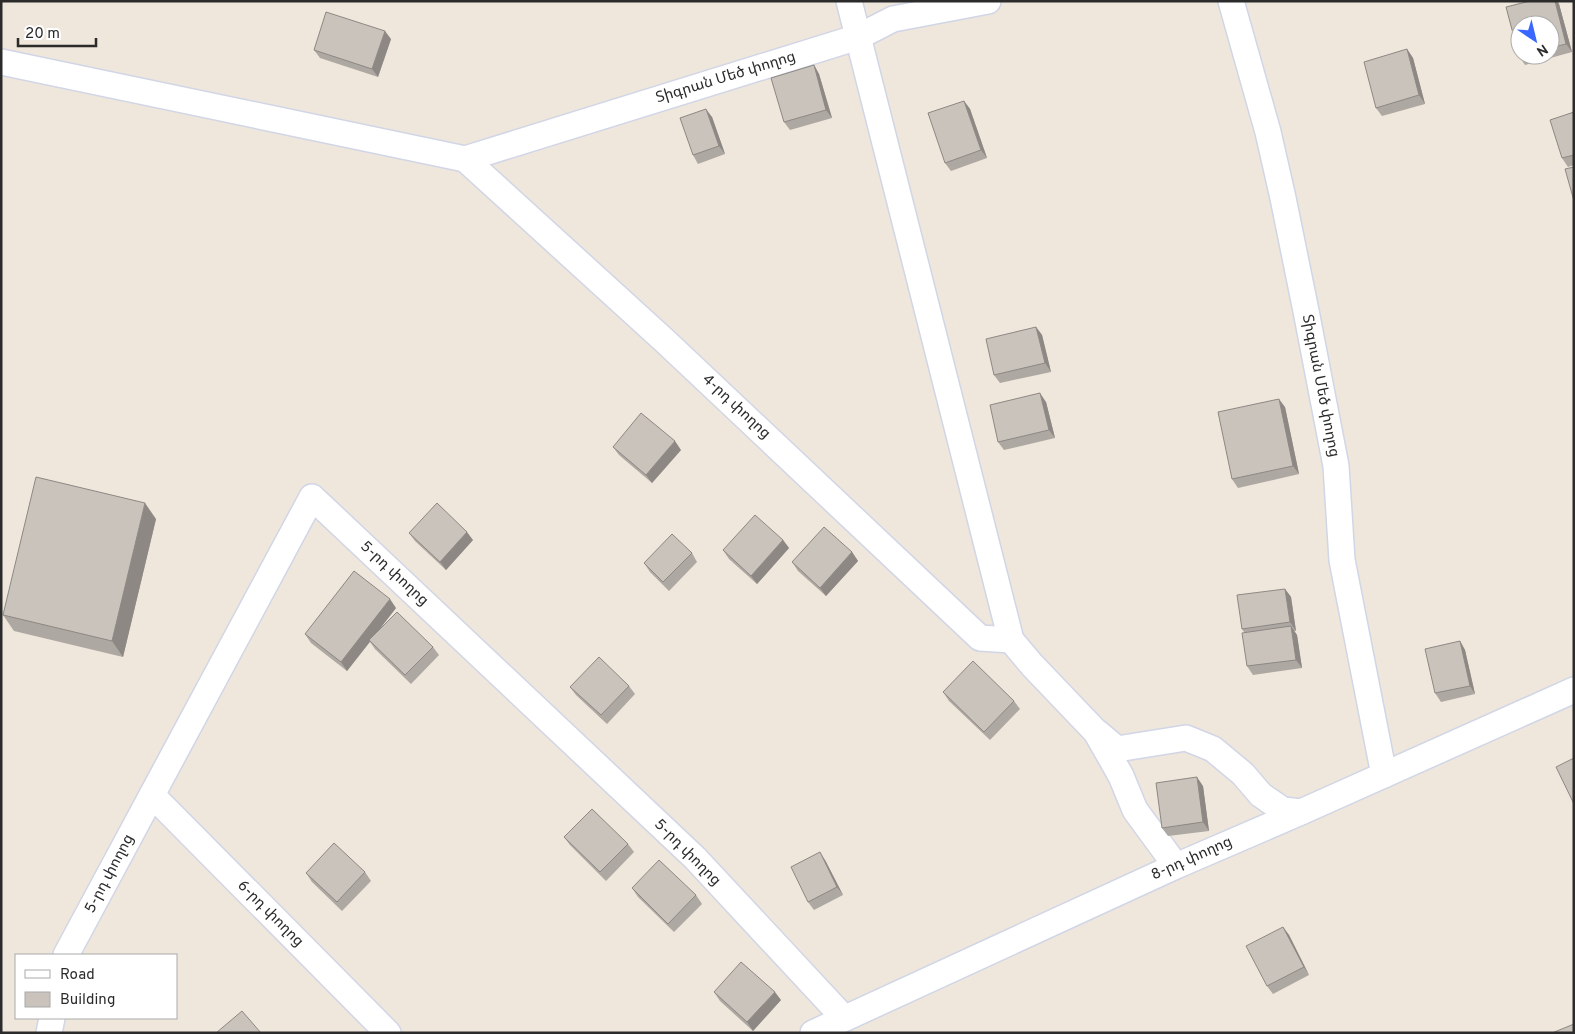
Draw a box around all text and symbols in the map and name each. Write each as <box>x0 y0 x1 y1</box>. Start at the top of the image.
scale bar <box>18 15 95 47</box>
north arrow <box>1510 15 1560 65</box>
text: 20 m <box>25 25 60 44</box>
text: N <box>1533 40 1551 59</box>
street label: Տիգրան Մեծ փողոց <box>654 48 798 108</box>
street label: Տիգրան Մեծ փողոց <box>1297 313 1343 459</box>
street label: 4-րդ փողոց <box>698 370 774 444</box>
street label: 5-րդ փողոց <box>356 537 432 611</box>
street label: 5-րդ փողոց <box>650 816 724 890</box>
street label: 5-րդ փողոց <box>81 831 139 917</box>
street label: 8-րդ փողոց <box>1149 833 1235 885</box>
street label: 6-րդ փողոց <box>233 877 307 951</box>
legend <box>15 954 178 1019</box>
text: Road <box>60 966 95 985</box>
text: Building <box>60 991 115 1010</box>

